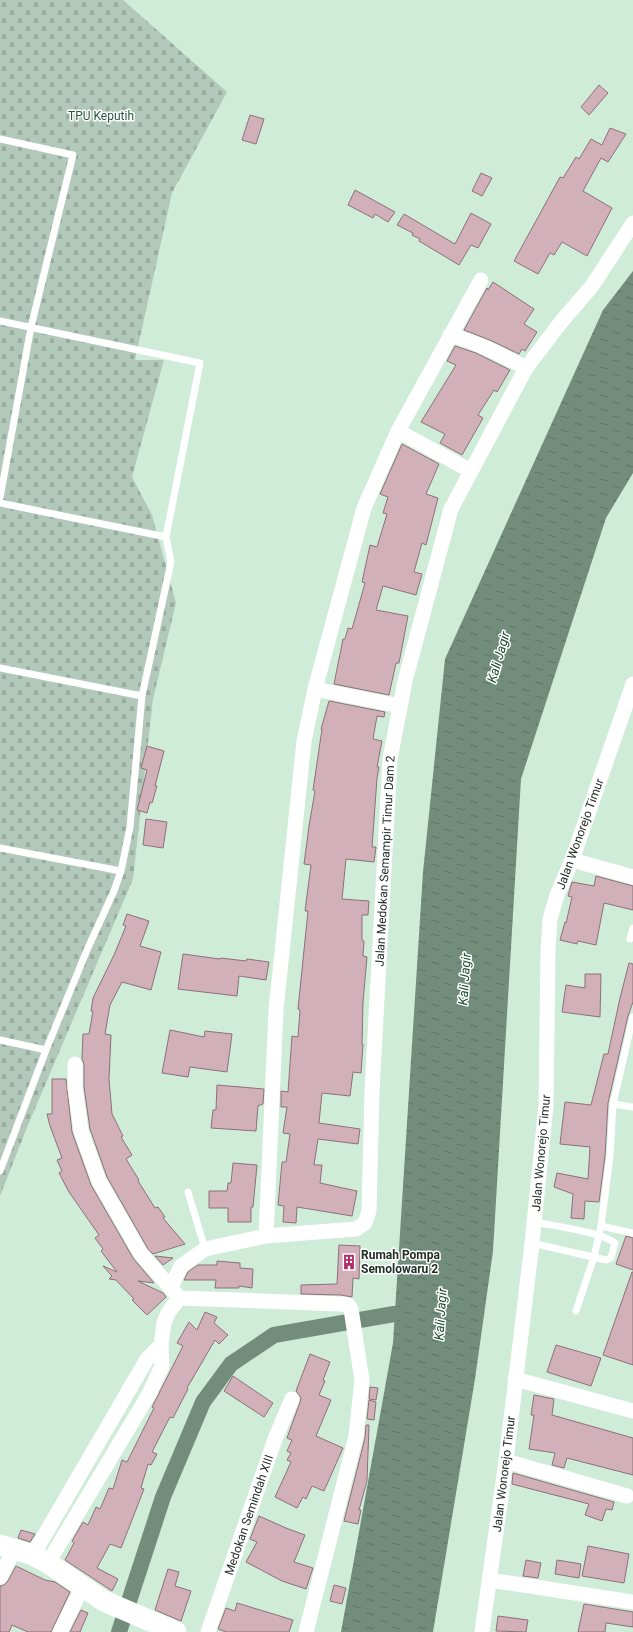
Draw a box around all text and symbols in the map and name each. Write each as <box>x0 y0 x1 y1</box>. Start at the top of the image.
park label: TPU Keputih <box>68 109 134 123</box>
water label: Kali Jagir <box>484 629 513 684</box>
street label: Jalan Medokan Semampir Timur Dam 2 <box>372 755 398 967</box>
street label: Jalan Wonorejo Timur <box>553 777 607 891</box>
water label: Kali Jagir <box>455 952 474 1006</box>
street label: Jalan Wonorejo Timur <box>529 1094 553 1212</box>
place label: Rumah Pompa Semolowaru 2 <box>361 1248 441 1276</box>
building icon: Rumah Pompa Semolowaru 2 <box>340 1253 358 1271</box>
water label: Kali Jagir <box>431 1287 450 1341</box>
street label: Jalan Wonorejo Timur <box>490 1415 518 1533</box>
street label: Medokan Semindah XIII <box>222 1453 276 1577</box>

